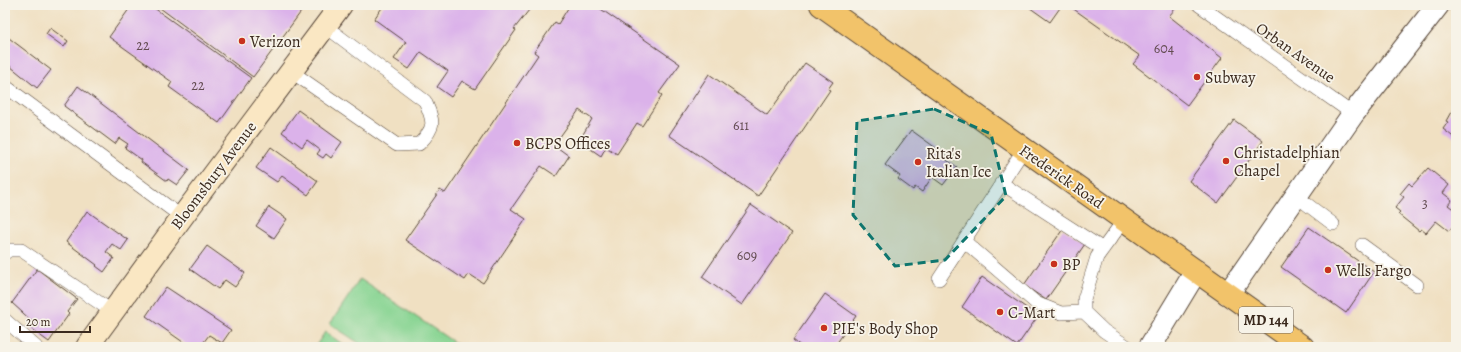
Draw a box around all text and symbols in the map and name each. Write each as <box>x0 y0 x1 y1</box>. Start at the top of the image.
street label: Orban Avenue <box>1251 17 1340 88</box>
place label: Verizon <box>249 31 301 53</box>
house number: 22 <box>136 36 150 55</box>
marker: Verizon <box>237 36 247 46</box>
house number: 604 <box>1154 39 1174 58</box>
place label: Subway <box>1205 67 1256 89</box>
marker: Subway <box>1192 72 1202 82</box>
house number: 22 <box>191 76 205 95</box>
house number: 611 <box>733 116 749 135</box>
street label: Bloomsbury Avenue <box>166 117 262 234</box>
place label: BCPS Offices <box>525 133 610 155</box>
marker: BCPS Offices <box>512 138 522 148</box>
street label: Frederick Road <box>1015 140 1108 214</box>
place label: Christadelphian Chapel <box>1234 142 1340 182</box>
place label: Rita's Italian Ice <box>926 143 992 183</box>
marker: Christadelphian Chapel <box>1221 156 1231 166</box>
marker: Rita's Italian Ice <box>913 157 923 167</box>
house number: 3 <box>1422 194 1428 213</box>
house number: 609 <box>737 246 757 265</box>
place label: BP <box>1062 254 1081 276</box>
marker: BP <box>1049 259 1059 269</box>
place label: Wells Fargo <box>1335 260 1411 282</box>
marker: Wells Fargo <box>1323 265 1333 275</box>
place label: C-Mart <box>1008 302 1055 324</box>
marker: C-Mart <box>995 307 1005 317</box>
road number: MD 144 <box>1239 307 1293 333</box>
scale bar <box>20 308 90 334</box>
text: 20 m <box>26 314 50 330</box>
place label: PIE's Body Shop <box>832 318 938 340</box>
marker: PIE's Body Shop <box>819 323 829 333</box>

